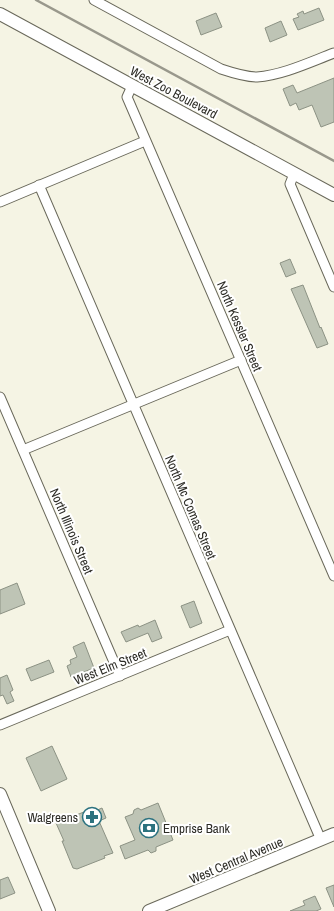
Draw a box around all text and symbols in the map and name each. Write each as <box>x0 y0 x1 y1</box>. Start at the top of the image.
street label: West Zoo Boulevard <box>127 62 220 123</box>
street label: North Kessler Street <box>213 279 266 374</box>
street label: North Mc Comas Street <box>161 453 220 562</box>
street label: North Illinois Street <box>46 486 97 577</box>
street label: West Elm Street <box>71 644 149 689</box>
pharmacy icon: Walgreens <box>81 806 103 828</box>
place label: Walgreens <box>27 809 78 826</box>
bank icon: Emprise Bank <box>138 817 160 839</box>
place label: Emprise Bank <box>163 820 231 837</box>
street label: West Central Avenue <box>187 833 286 888</box>

